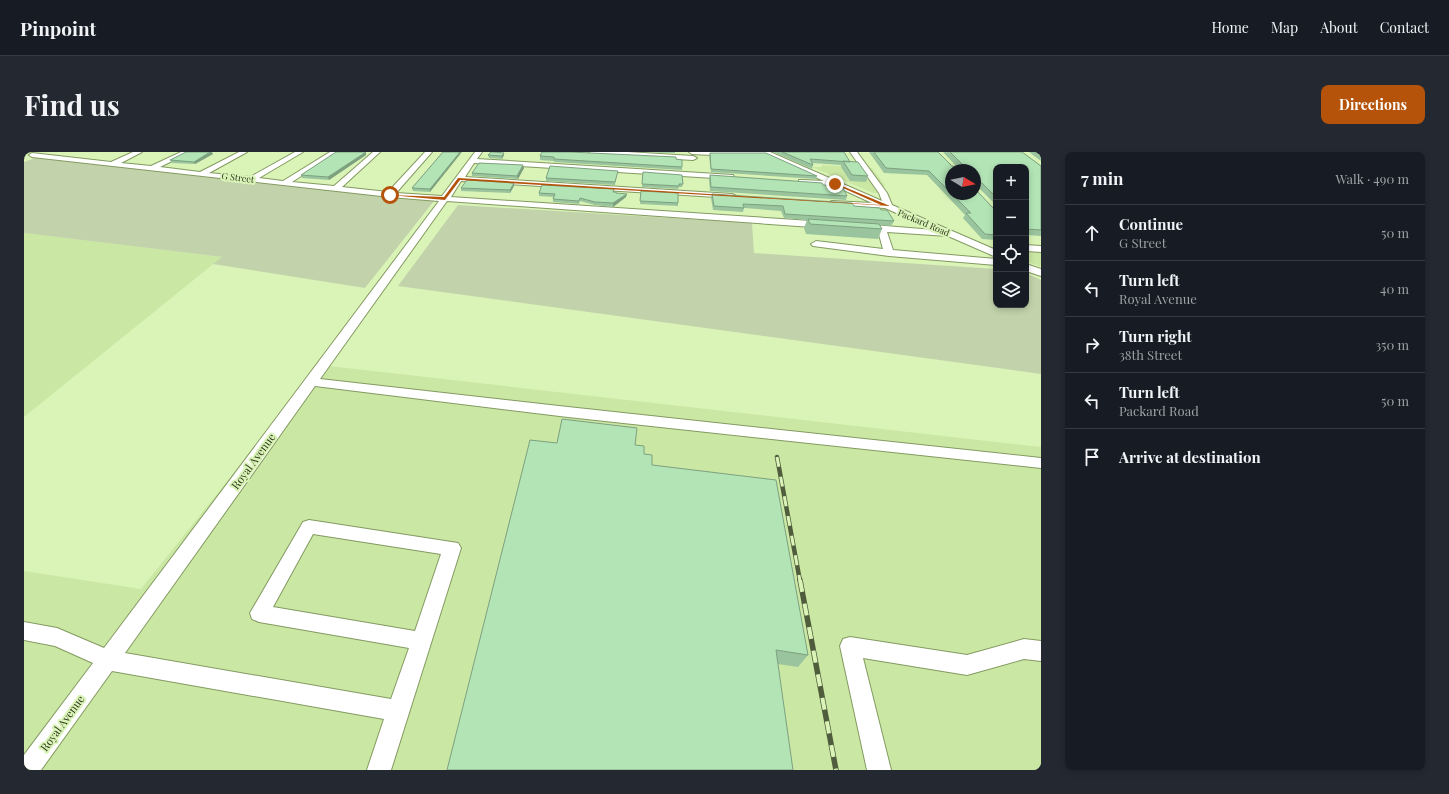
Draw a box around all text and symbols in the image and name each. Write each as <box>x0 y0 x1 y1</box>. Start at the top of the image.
text: Pinpoint <box>20 15 96 41</box>
text: Home <box>1211 18 1249 37</box>
text: Map <box>1271 18 1298 37</box>
text: About <box>1320 18 1358 37</box>
text: Contact <box>1380 18 1429 37</box>
button: Directions <box>1321 85 1425 124</box>
text: Find us <box>24 86 120 123</box>
north arrow <box>945 164 981 200</box>
map controls <box>993 164 1029 308</box>
button: + <box>993 164 1029 200</box>
text: 7 min <box>1081 167 1124 189</box>
street label: G Street <box>221 169 256 185</box>
text: Walk · 490 m <box>1335 170 1409 187</box>
route end <box>826 175 844 193</box>
route start <box>381 186 399 204</box>
button: − <box>993 200 1029 236</box>
street label: Packard Road <box>896 206 952 239</box>
text: Continue <box>1119 214 1183 234</box>
icon: ahead <box>1081 222 1103 244</box>
text: 50 m <box>1381 224 1409 241</box>
text: G Street <box>1119 234 1166 251</box>
button: locate <box>993 236 1029 272</box>
text: Turn left <box>1119 270 1180 290</box>
button: layers <box>993 272 1029 308</box>
icon: left <box>1081 278 1103 300</box>
text: 40 m <box>1380 280 1409 297</box>
text: Royal Avenue <box>1119 290 1197 307</box>
text: Turn right <box>1119 326 1192 346</box>
icon: right <box>1081 334 1103 356</box>
text: 350 m <box>1375 336 1409 353</box>
text: 38th Street <box>1119 346 1182 363</box>
text: Turn left <box>1119 382 1180 402</box>
icon: left <box>1081 390 1103 412</box>
text: 50 m <box>1381 392 1409 409</box>
text: Packard Road <box>1119 402 1199 419</box>
street label: Royal Avenue <box>228 430 279 492</box>
icon: arrive <box>1081 446 1103 468</box>
text: Arrive at destination <box>1119 447 1261 467</box>
street label: Royal Avenue <box>37 692 88 754</box>

